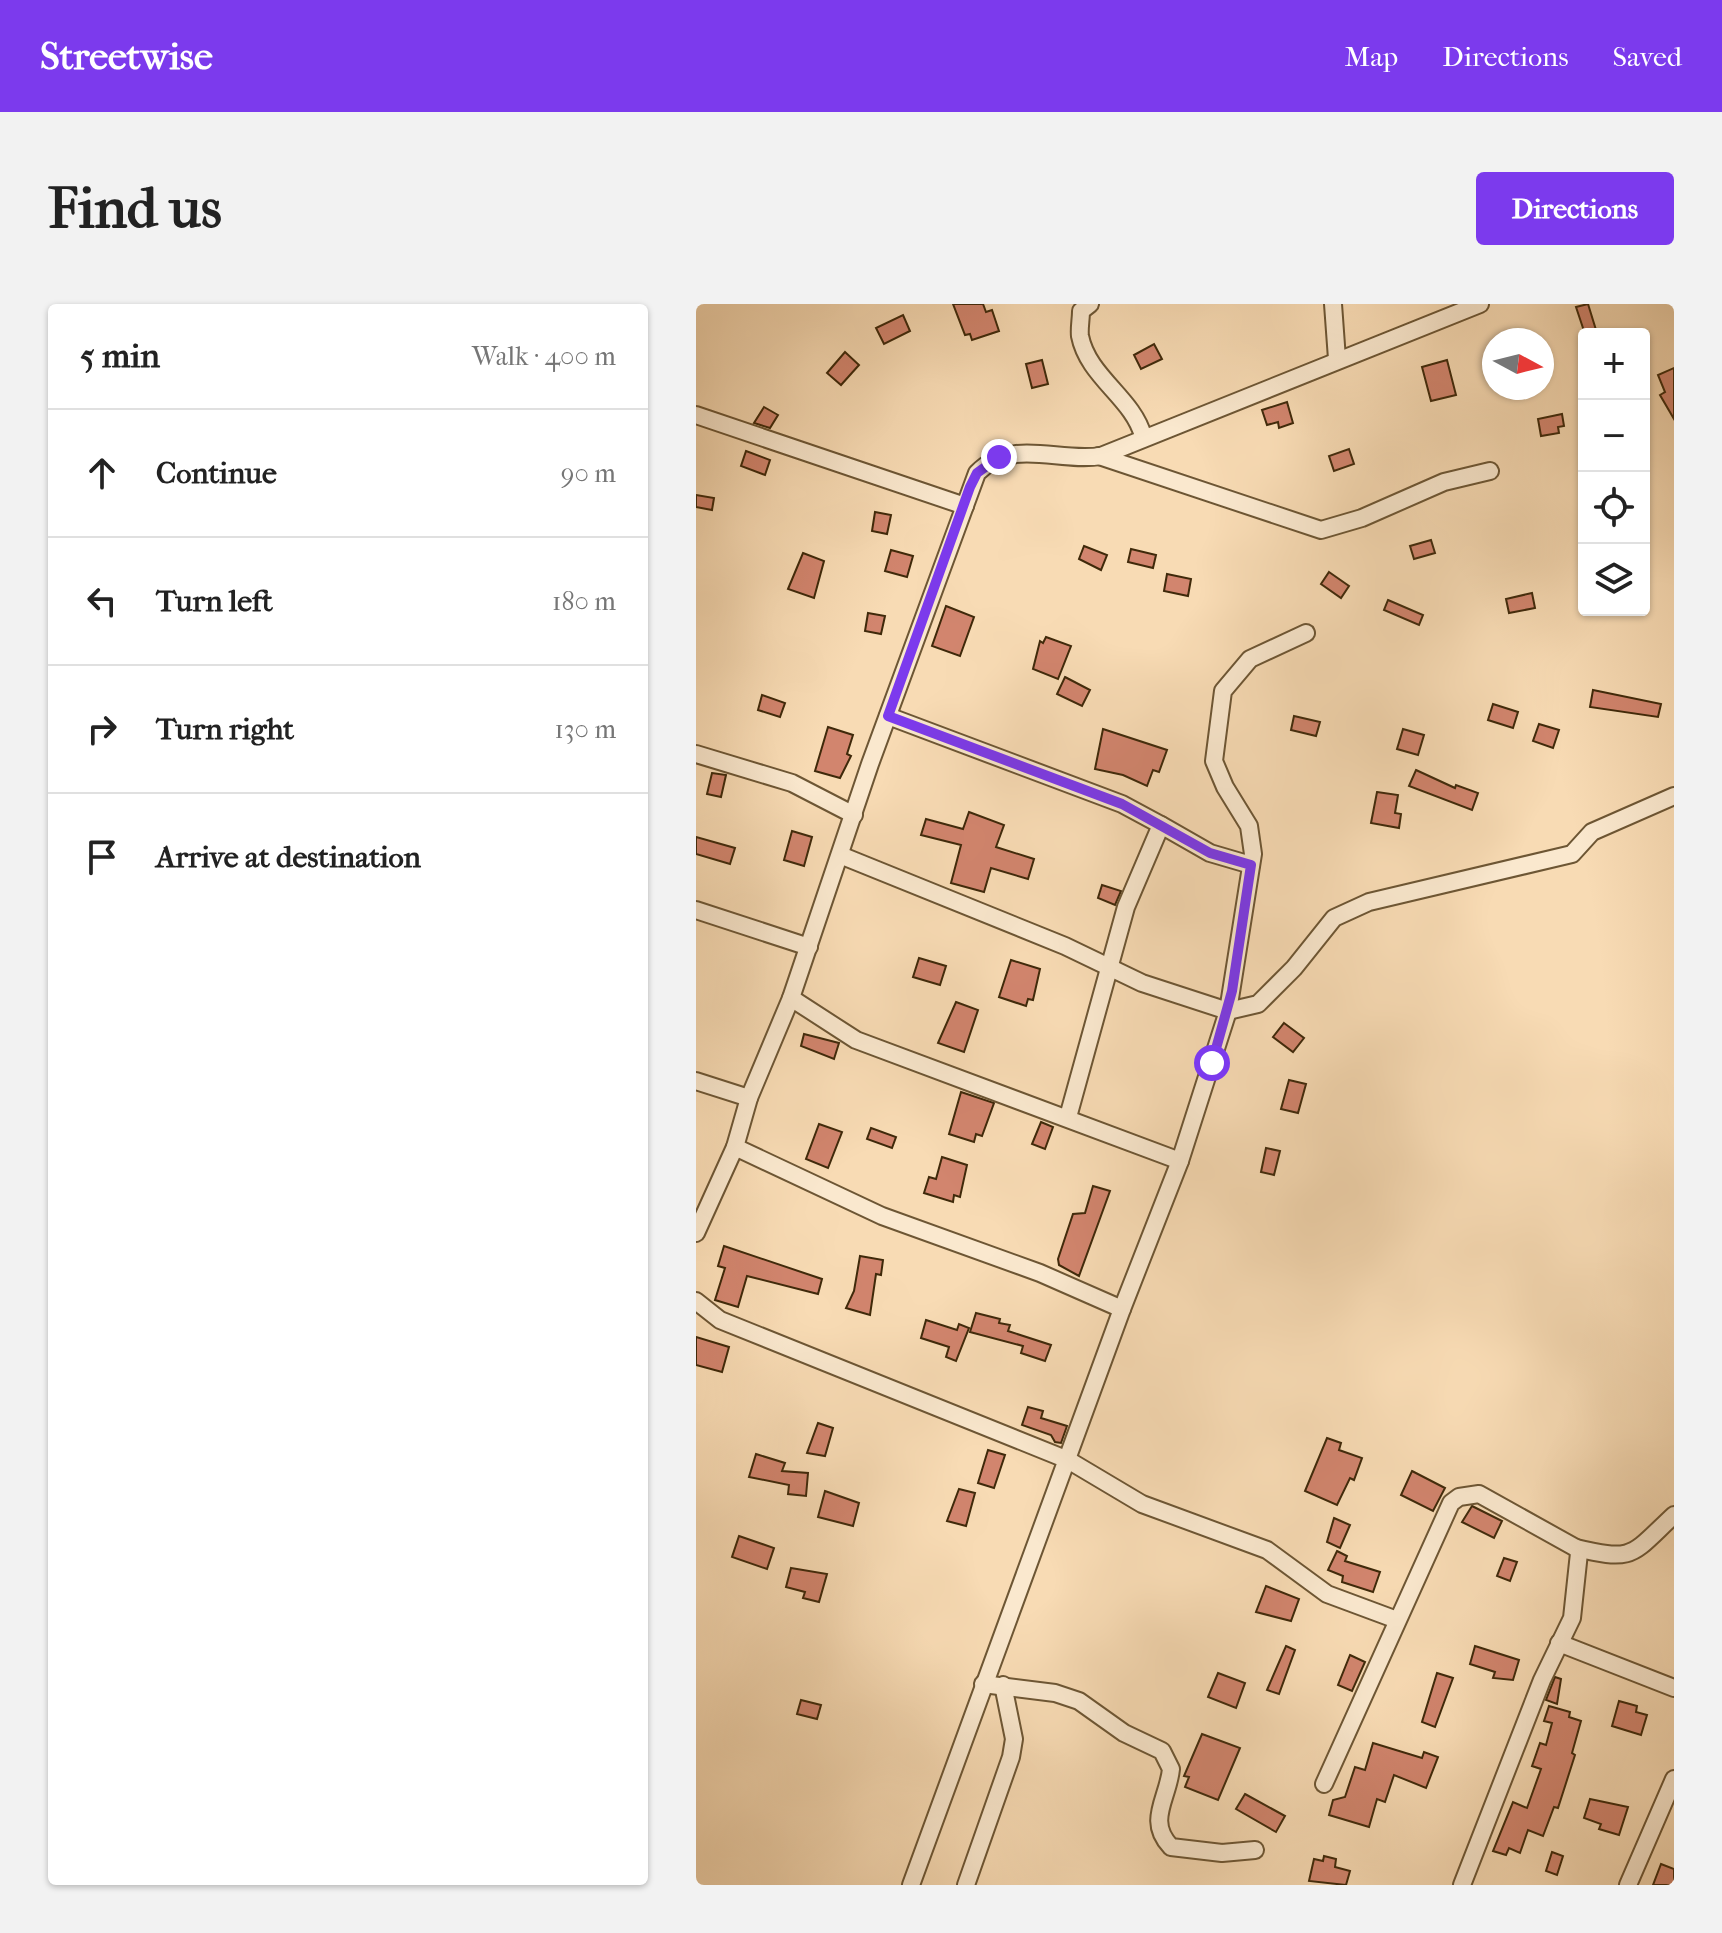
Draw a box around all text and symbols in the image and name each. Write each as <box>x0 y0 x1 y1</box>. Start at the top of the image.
text: Streetwise <box>40 34 213 79</box>
text: Map <box>1345 40 1398 73</box>
text: Directions <box>1442 40 1569 73</box>
text: Saved <box>1613 40 1682 73</box>
button: Directions <box>1476 172 1674 245</box>
text: Find us <box>48 176 222 241</box>
north arrow <box>1482 328 1554 400</box>
map controls <box>1578 328 1650 616</box>
button: + <box>1578 328 1650 400</box>
text: 5 min <box>80 336 160 376</box>
text: Walk · 400 m <box>472 341 616 372</box>
button: − <box>1578 400 1650 472</box>
route end <box>981 439 1017 475</box>
icon: ahead <box>80 451 124 495</box>
text: Continue <box>156 456 277 491</box>
text: 90 m <box>561 458 616 489</box>
button: locate <box>1578 472 1650 544</box>
button: layers <box>1578 544 1650 616</box>
icon: left <box>80 579 124 623</box>
text: Turn left <box>156 584 273 619</box>
text: 180 m <box>552 586 616 617</box>
icon: right <box>80 707 124 751</box>
text: Turn right <box>156 712 294 747</box>
text: 130 m <box>555 714 616 745</box>
icon: arrive <box>80 835 124 879</box>
text: Arrive at destination <box>156 840 421 875</box>
route start <box>1194 1045 1230 1081</box>

